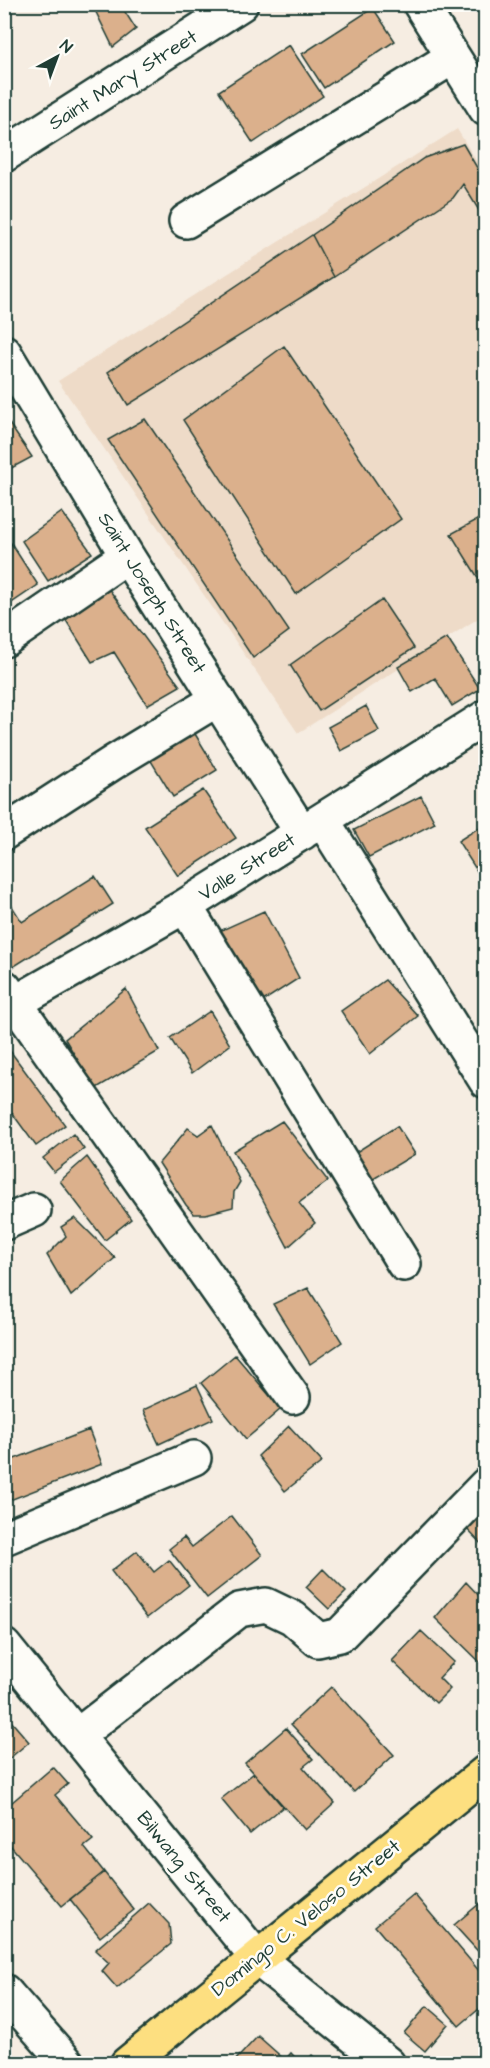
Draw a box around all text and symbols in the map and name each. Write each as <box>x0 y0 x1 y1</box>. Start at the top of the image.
street label: Saint Mary Street <box>43 23 203 138</box>
north arrow <box>27 27 87 87</box>
text: N <box>55 35 77 58</box>
street label: Saint Joseph Street <box>91 507 213 679</box>
street label: Valle Street <box>193 826 301 908</box>
street label: Bilwang Street <box>129 1805 238 1930</box>
street label: Domingo C. Veloso Street <box>205 1833 407 2004</box>

